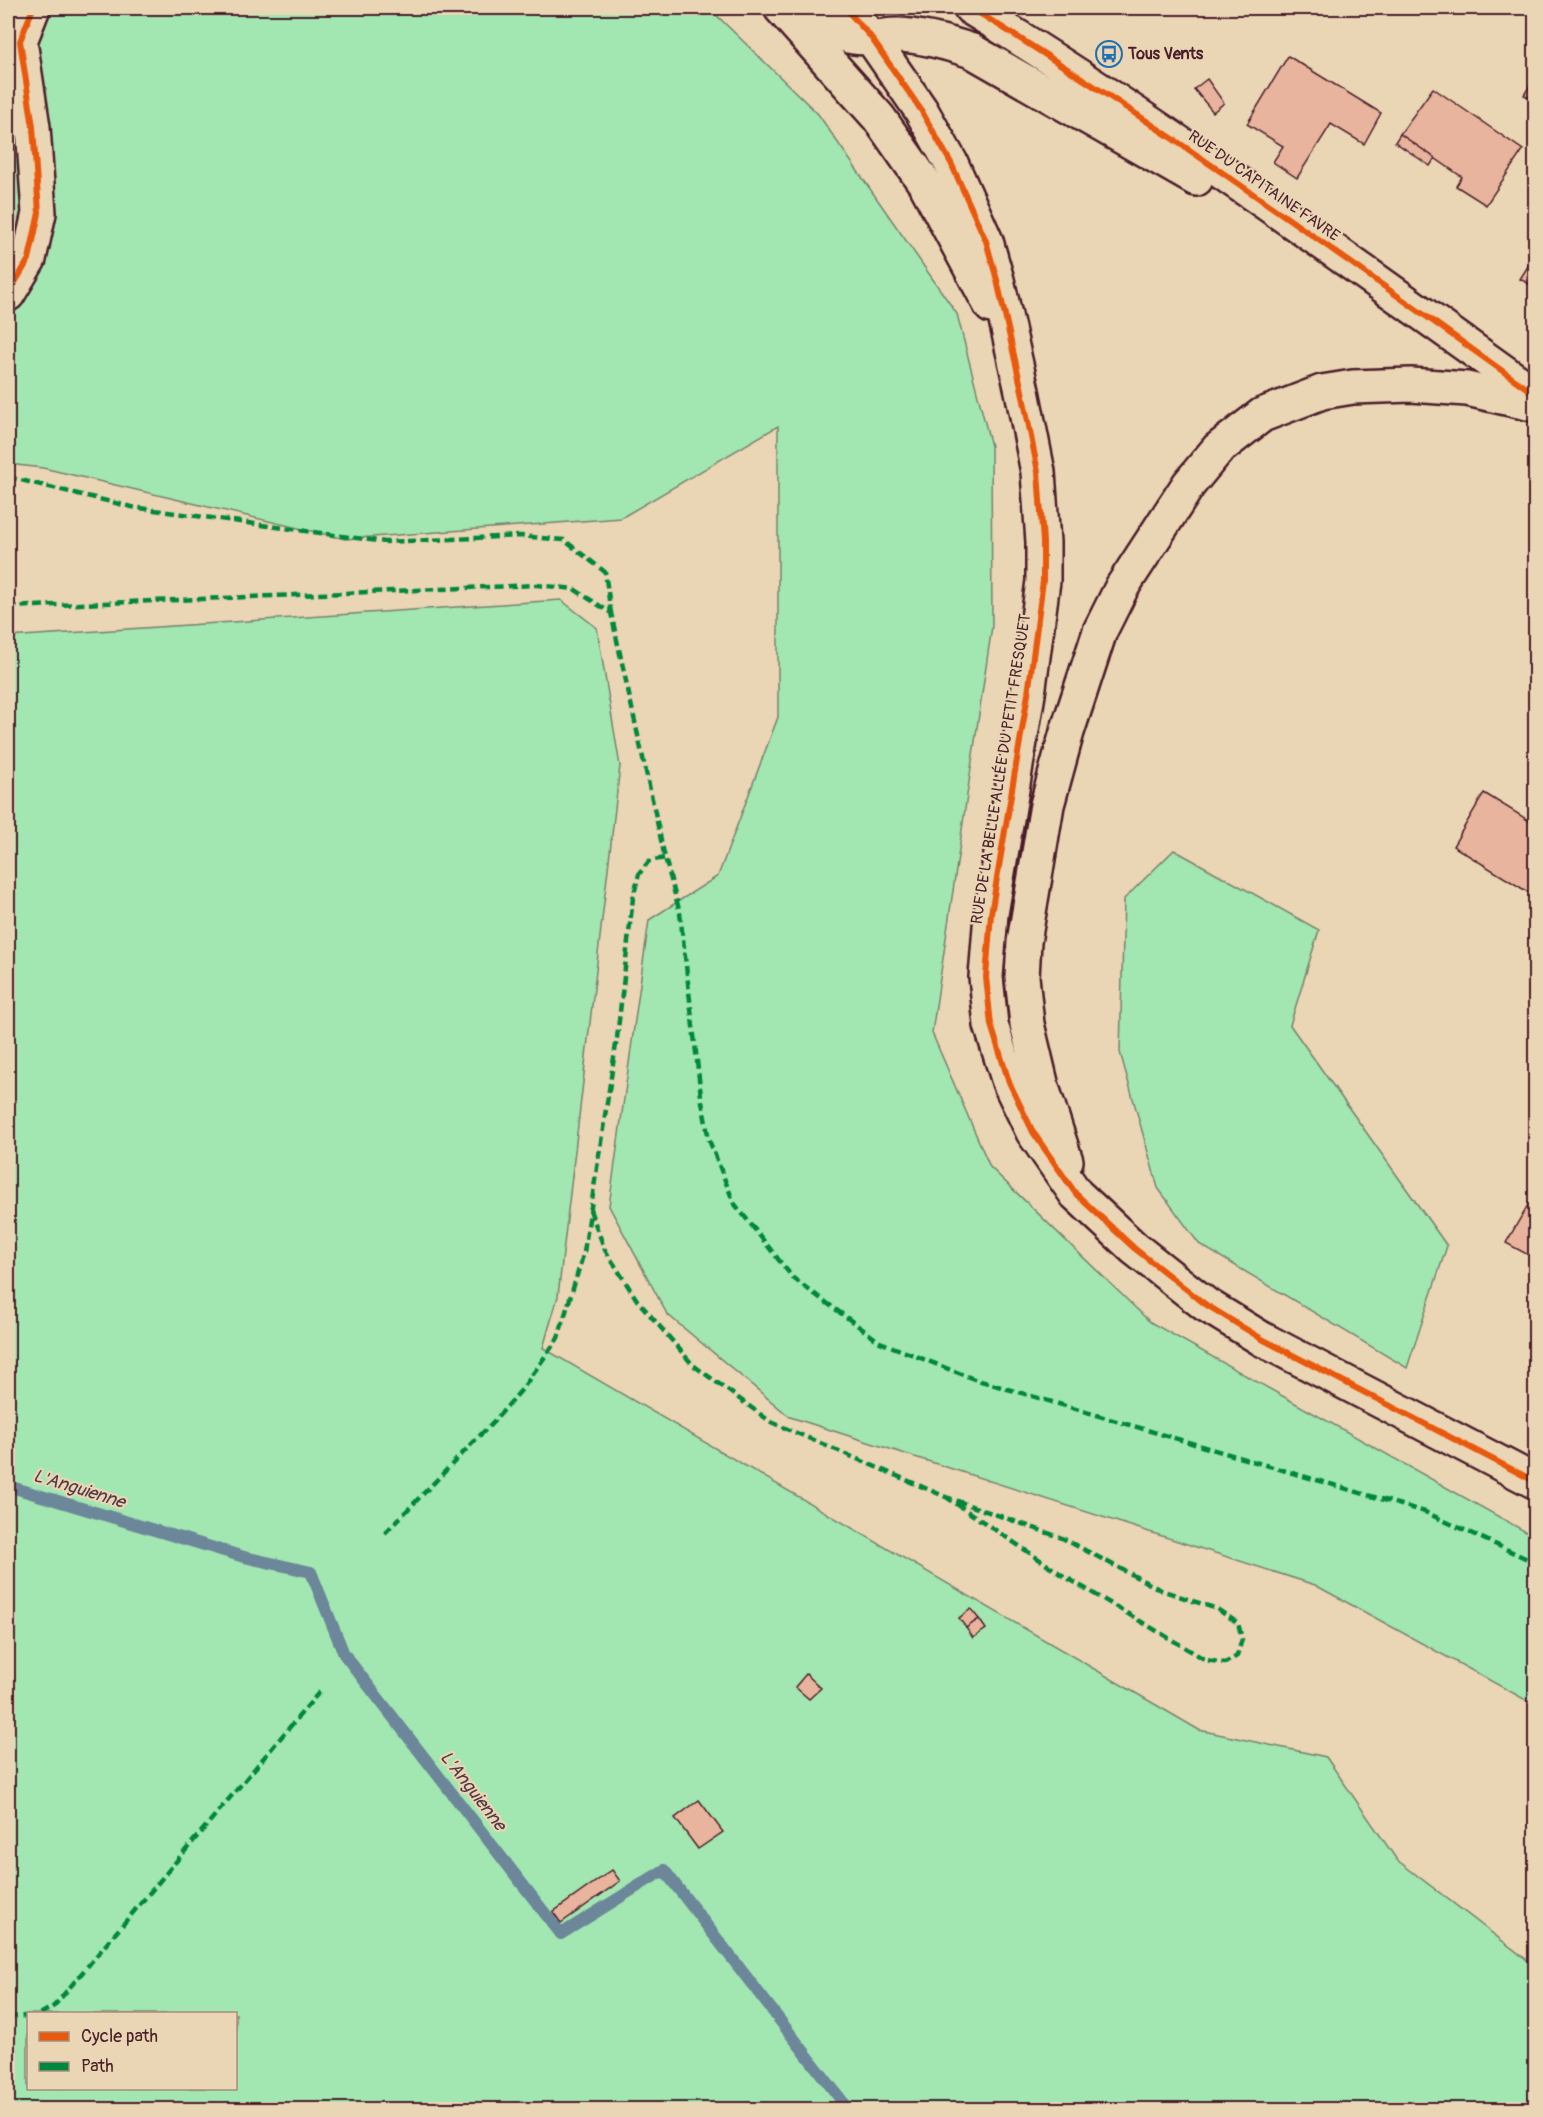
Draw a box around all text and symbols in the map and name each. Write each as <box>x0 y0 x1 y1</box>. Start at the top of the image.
bus stop icon: Tous Vents <box>1094 39 1124 69</box>
place label: Tous Vents <box>1127 44 1204 64</box>
street label: RUE DU CAPITAINE FAVRE <box>1184 126 1344 246</box>
street label: RUE DE LA BELLE ALLÉE DU PETIT FRESQUET <box>967 612 1035 926</box>
water label: L'Anguienne <box>30 1464 130 1514</box>
water label: L'Anguienne <box>435 1747 513 1837</box>
legend <box>27 2012 237 2090</box>
text: Cycle path <box>81 2025 158 2048</box>
text: Path <box>81 2055 114 2078</box>

